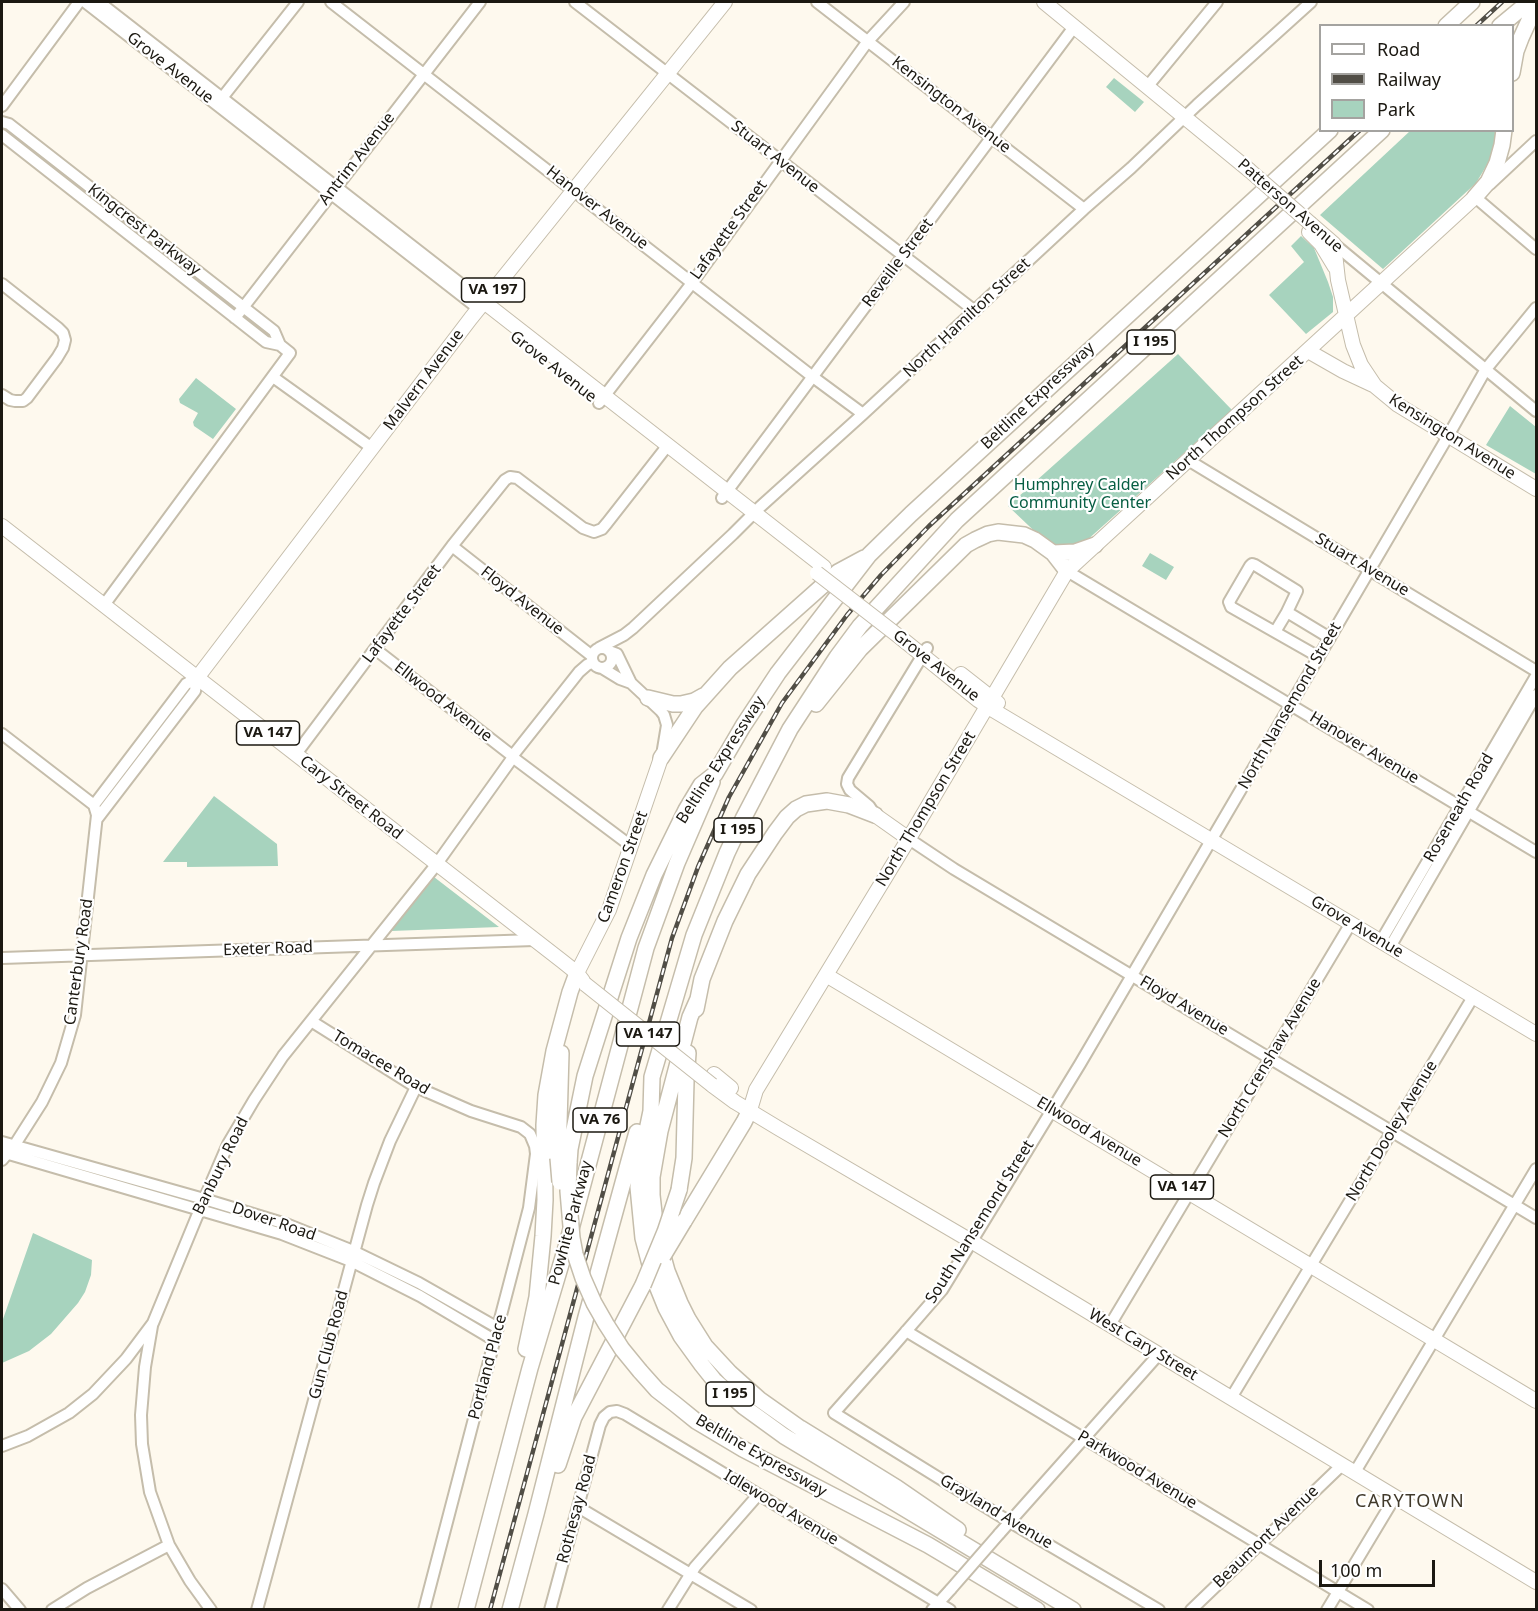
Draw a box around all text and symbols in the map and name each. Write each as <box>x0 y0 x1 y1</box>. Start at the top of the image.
legend <box>1319 24 1514 132</box>
street label: Grove Avenue <box>123 28 217 108</box>
text: Road <box>1377 37 1420 61</box>
street label: Kensington Avenue <box>888 52 1014 158</box>
text: Railway <box>1377 67 1441 91</box>
text: Park <box>1377 97 1415 121</box>
street label: Antrim Avenue <box>315 109 399 209</box>
street label: Stuart Avenue <box>727 117 823 197</box>
street label: Patterson Avenue <box>1233 155 1347 257</box>
street label: Hanover Avenue <box>542 162 652 254</box>
street label: Lafayette Street <box>686 176 772 284</box>
street label: Kingcrest Parkway <box>84 180 204 280</box>
street label: Reveille Street <box>858 215 938 311</box>
street label: North Hamilton Street <box>900 254 1034 382</box>
road number: VA 197 <box>462 278 524 302</box>
street label: Malvern Avenue <box>380 326 468 434</box>
street label: Grove Avenue <box>506 327 600 407</box>
road number: I 195 <box>1127 330 1175 354</box>
street label: Beltline Expressway <box>977 338 1099 454</box>
street label: North Thompson Street <box>1163 351 1307 485</box>
street label: Kensington Avenue <box>1385 390 1519 484</box>
park label: Humphrey Calder Community Center <box>1009 475 1151 513</box>
street label: Stuart Avenue <box>1312 529 1412 601</box>
street label: Lafayette Street <box>359 561 445 667</box>
street label: Floyd Avenue <box>477 563 567 639</box>
street label: North Nansemond Street <box>1234 619 1346 793</box>
street label: Grove Avenue <box>889 626 983 706</box>
street label: Ellwood Avenue <box>390 658 496 746</box>
street label: Beltline Expressway <box>673 693 769 827</box>
street label: Hanover Avenue <box>1306 708 1422 788</box>
road number: VA 147 <box>236 721 300 745</box>
street label: North Thompson Street <box>872 728 980 890</box>
street label: Roseneath Road <box>1420 750 1498 866</box>
street label: Cary Street Road <box>296 752 406 844</box>
street label: Cameron Street <box>594 808 652 926</box>
road number: I 195 <box>714 818 762 842</box>
street label: Grove Avenue <box>1307 892 1407 962</box>
street label: Canterbury Road <box>61 898 97 1026</box>
street label: Exeter Road <box>223 938 313 960</box>
street label: Floyd Avenue <box>1136 972 1232 1040</box>
street label: North Crenshaw Avenue <box>1215 975 1325 1141</box>
road number: VA 147 <box>616 1022 680 1046</box>
street label: Tomacee Road <box>329 1027 433 1099</box>
street label: North Dooley Avenue <box>1342 1057 1442 1205</box>
street label: Ellwood Avenue <box>1033 1093 1145 1171</box>
road number: VA 76 <box>573 1108 627 1132</box>
street label: Banbury Road <box>189 1114 253 1218</box>
street label: South Nansemond Street <box>922 1137 1038 1307</box>
street label: Powhite Parkway <box>545 1159 597 1287</box>
road number: VA 147 <box>1150 1175 1214 1199</box>
street label: Dover Road <box>230 1199 318 1245</box>
street label: Gun Club Road <box>305 1288 353 1402</box>
street label: West Cary Street <box>1085 1305 1201 1385</box>
street label: Portland Place <box>465 1312 511 1422</box>
road number: I 195 <box>706 1382 754 1406</box>
street label: Beltline Expressway <box>692 1411 830 1501</box>
street label: Parkwood Avenue <box>1074 1427 1200 1513</box>
street label: Rothesay Road <box>553 1453 601 1565</box>
street label: Idlewood Avenue <box>720 1466 842 1550</box>
street label: Grayland Avenue <box>936 1471 1056 1553</box>
street label: Beaumont Avenue <box>1209 1482 1323 1592</box>
district label: CARYTOWN <box>1355 1491 1465 1513</box>
scale bar <box>1322 1548 1438 1586</box>
text: 100 m <box>1330 1558 1382 1582</box>

